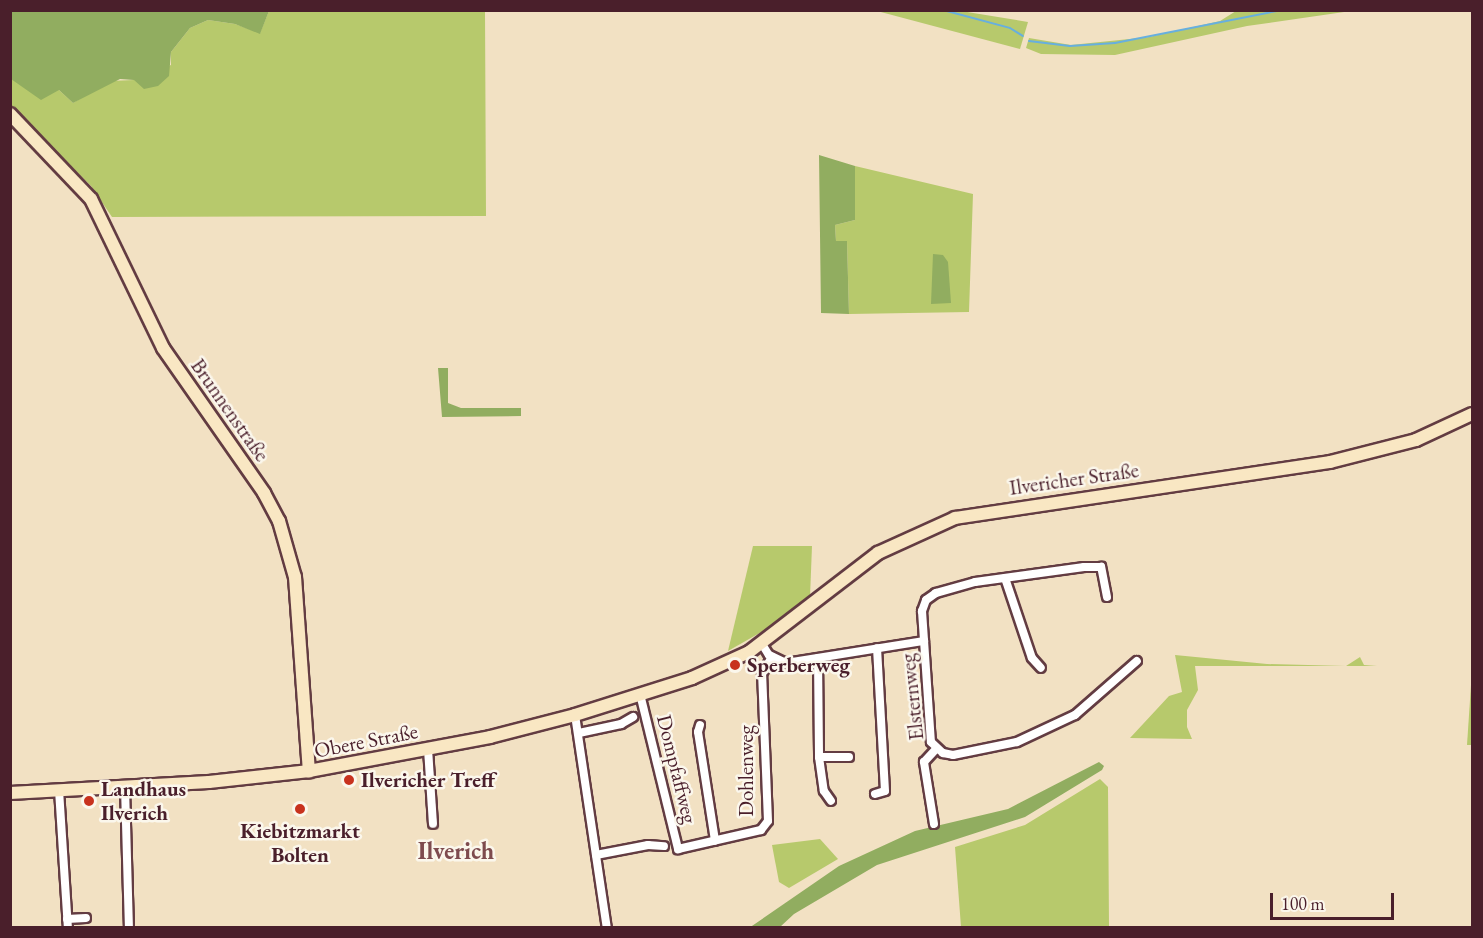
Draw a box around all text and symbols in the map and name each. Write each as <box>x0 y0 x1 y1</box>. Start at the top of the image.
street label: Brunnenstraße <box>185 354 275 466</box>
street label: Ilvericher Straße <box>1008 457 1140 501</box>
place label: Sperberweg <box>747 652 850 678</box>
street label: Elsternweg <box>895 652 929 742</box>
marker: Sperberweg <box>728 658 742 672</box>
street label: Dompfaffweg <box>651 712 703 826</box>
street label: Obere Straße <box>312 719 420 763</box>
street label: Dohlenweg <box>733 725 759 817</box>
place label: Ilvericher Treff <box>361 767 495 793</box>
marker: Ilvericher Treff <box>342 773 356 787</box>
place label: Landhaus Ilverich <box>101 776 186 826</box>
marker: Landhaus Ilverich <box>82 794 96 808</box>
marker: Kiebitzmarkt Bolten <box>293 802 307 816</box>
place label: Kiebitzmarkt Bolten <box>240 818 360 868</box>
district label: Ilverich <box>418 837 494 865</box>
scale bar <box>1273 881 1398 919</box>
text: 100 m <box>1281 892 1325 915</box>

